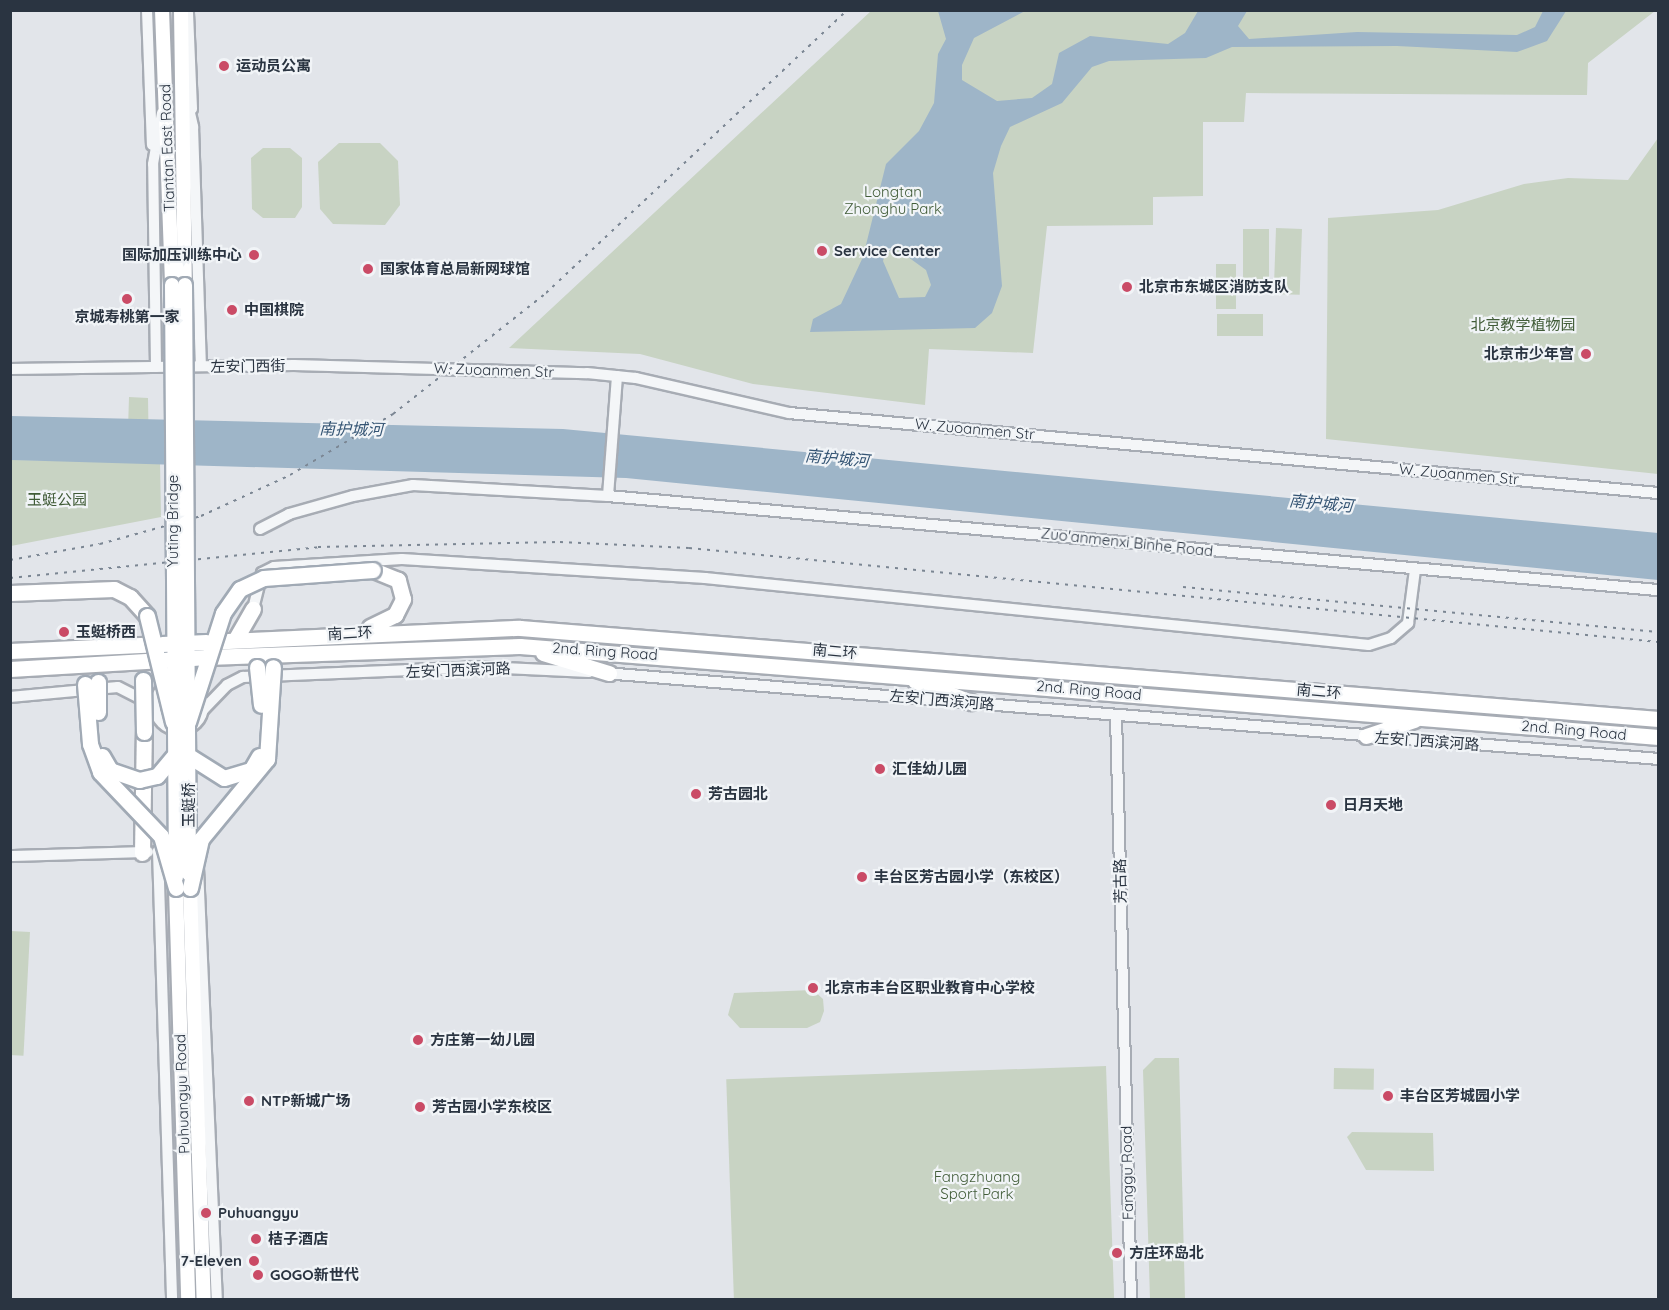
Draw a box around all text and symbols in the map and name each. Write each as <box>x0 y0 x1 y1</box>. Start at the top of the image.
place label: 运动员公寓 <box>236 57 311 75</box>
marker: 运动员公寓 <box>217 59 231 73</box>
street label: Tiantan East Road <box>156 84 178 212</box>
park label: Longtan Zhonghu Park <box>844 182 942 217</box>
place label: Service Center <box>834 242 940 260</box>
marker: Service Center <box>815 244 829 258</box>
place label: 国际加压训练中心 <box>122 246 242 264</box>
marker: 国际加压训练中心 <box>247 248 261 262</box>
place label: 国家体育总局新网球馆 <box>380 260 530 278</box>
marker: 国家体育总局新网球馆 <box>361 262 375 276</box>
place label: 北京市东城区消防支队 <box>1139 278 1289 296</box>
marker: 北京市东城区消防支队 <box>1120 280 1134 294</box>
marker: 京城寿桃第一家 <box>120 292 134 306</box>
place label: 中国棋院 <box>244 301 304 319</box>
marker: 中国棋院 <box>225 303 239 317</box>
place label: 京城寿桃第一家 <box>75 308 179 326</box>
park label: 北京教学植物园 <box>1471 316 1575 334</box>
place label: 北京市少年宫 <box>1484 345 1574 363</box>
marker: 北京市少年宫 <box>1579 347 1593 361</box>
street label: 左安门西街 <box>210 356 286 376</box>
street label: W. Zuoanmen Str <box>433 359 555 381</box>
street label: W. Zuoanmen Str <box>914 415 1036 443</box>
water label: 南护城河 <box>319 419 383 439</box>
water label: 南护城河 <box>804 446 870 470</box>
street label: W. Zuoanmen Str <box>1398 460 1520 488</box>
street label: Yuting Bridge <box>164 475 182 567</box>
park label: 玉蜓公园 <box>27 491 87 509</box>
water label: 南护城河 <box>1288 491 1354 515</box>
street label: Zuo'anmenxi Binhe Road <box>1040 524 1214 560</box>
place label: 玉蜓桥西 <box>76 623 136 641</box>
street label: 南二环 <box>327 623 373 643</box>
marker: 玉蜓桥西 <box>57 625 71 639</box>
street label: 2nd. Ring Road <box>552 638 658 664</box>
street label: 南二环 <box>812 640 858 662</box>
street label: 左安门西滨河路 <box>405 659 511 681</box>
street label: 2nd. Ring Road <box>1036 676 1142 704</box>
street label: 南二环 <box>1296 680 1342 702</box>
street label: 左安门西滨河路 <box>889 686 995 714</box>
street label: 2nd. Ring Road <box>1521 716 1627 744</box>
street label: 左安门西滨河路 <box>1374 728 1480 754</box>
place label: 汇佳幼儿园 <box>892 760 967 778</box>
marker: 汇佳幼儿园 <box>873 762 887 776</box>
street label: 玉蜓桥 <box>180 783 198 827</box>
place label: 芳古园北 <box>708 785 768 803</box>
marker: 芳古园北 <box>689 787 703 801</box>
place label: 日月天地 <box>1343 796 1403 814</box>
marker: 日月天地 <box>1324 798 1338 812</box>
street label: 芳古路 <box>1111 858 1129 904</box>
place label: 丰台区芳古园小学（东校区） <box>874 868 1069 886</box>
marker: 丰台区芳古园小学（东校区） <box>855 870 869 884</box>
place label: 北京市丰台区职业教育中心学校 <box>825 979 1035 997</box>
marker: 北京市丰台区职业教育中心学校 <box>806 981 820 995</box>
place label: 方庄第一幼儿园 <box>430 1031 535 1049</box>
marker: 方庄第一幼儿园 <box>411 1033 425 1047</box>
street label: Puhuangyu Road <box>171 1034 193 1154</box>
place label: 丰台区芳城园小学 <box>1400 1087 1520 1105</box>
marker: 丰台区芳城园小学 <box>1381 1089 1395 1103</box>
place label: NTP新城广场 <box>261 1092 350 1110</box>
marker: NTP新城广场 <box>242 1094 256 1108</box>
place label: 芳古园小学东校区 <box>432 1098 552 1116</box>
marker: 芳古园小学东校区 <box>413 1100 427 1114</box>
street label: Fanggu Road <box>1117 1126 1137 1220</box>
park label: Fangzhuang Sport Park <box>934 1167 1020 1202</box>
place label: Puhuangyu <box>218 1204 299 1222</box>
marker: Puhuangyu <box>199 1206 213 1220</box>
place label: 桔子酒店 <box>268 1230 328 1248</box>
marker: 桔子酒店 <box>249 1232 263 1246</box>
place label: 方庄环岛北 <box>1129 1244 1204 1262</box>
marker: 方庄环岛北 <box>1110 1246 1124 1260</box>
place label: 7-Eleven <box>180 1252 242 1270</box>
marker: 7-Eleven <box>247 1254 261 1268</box>
place label: GOGO新世代 <box>270 1266 359 1284</box>
marker: GOGO新世代 <box>251 1268 265 1282</box>

